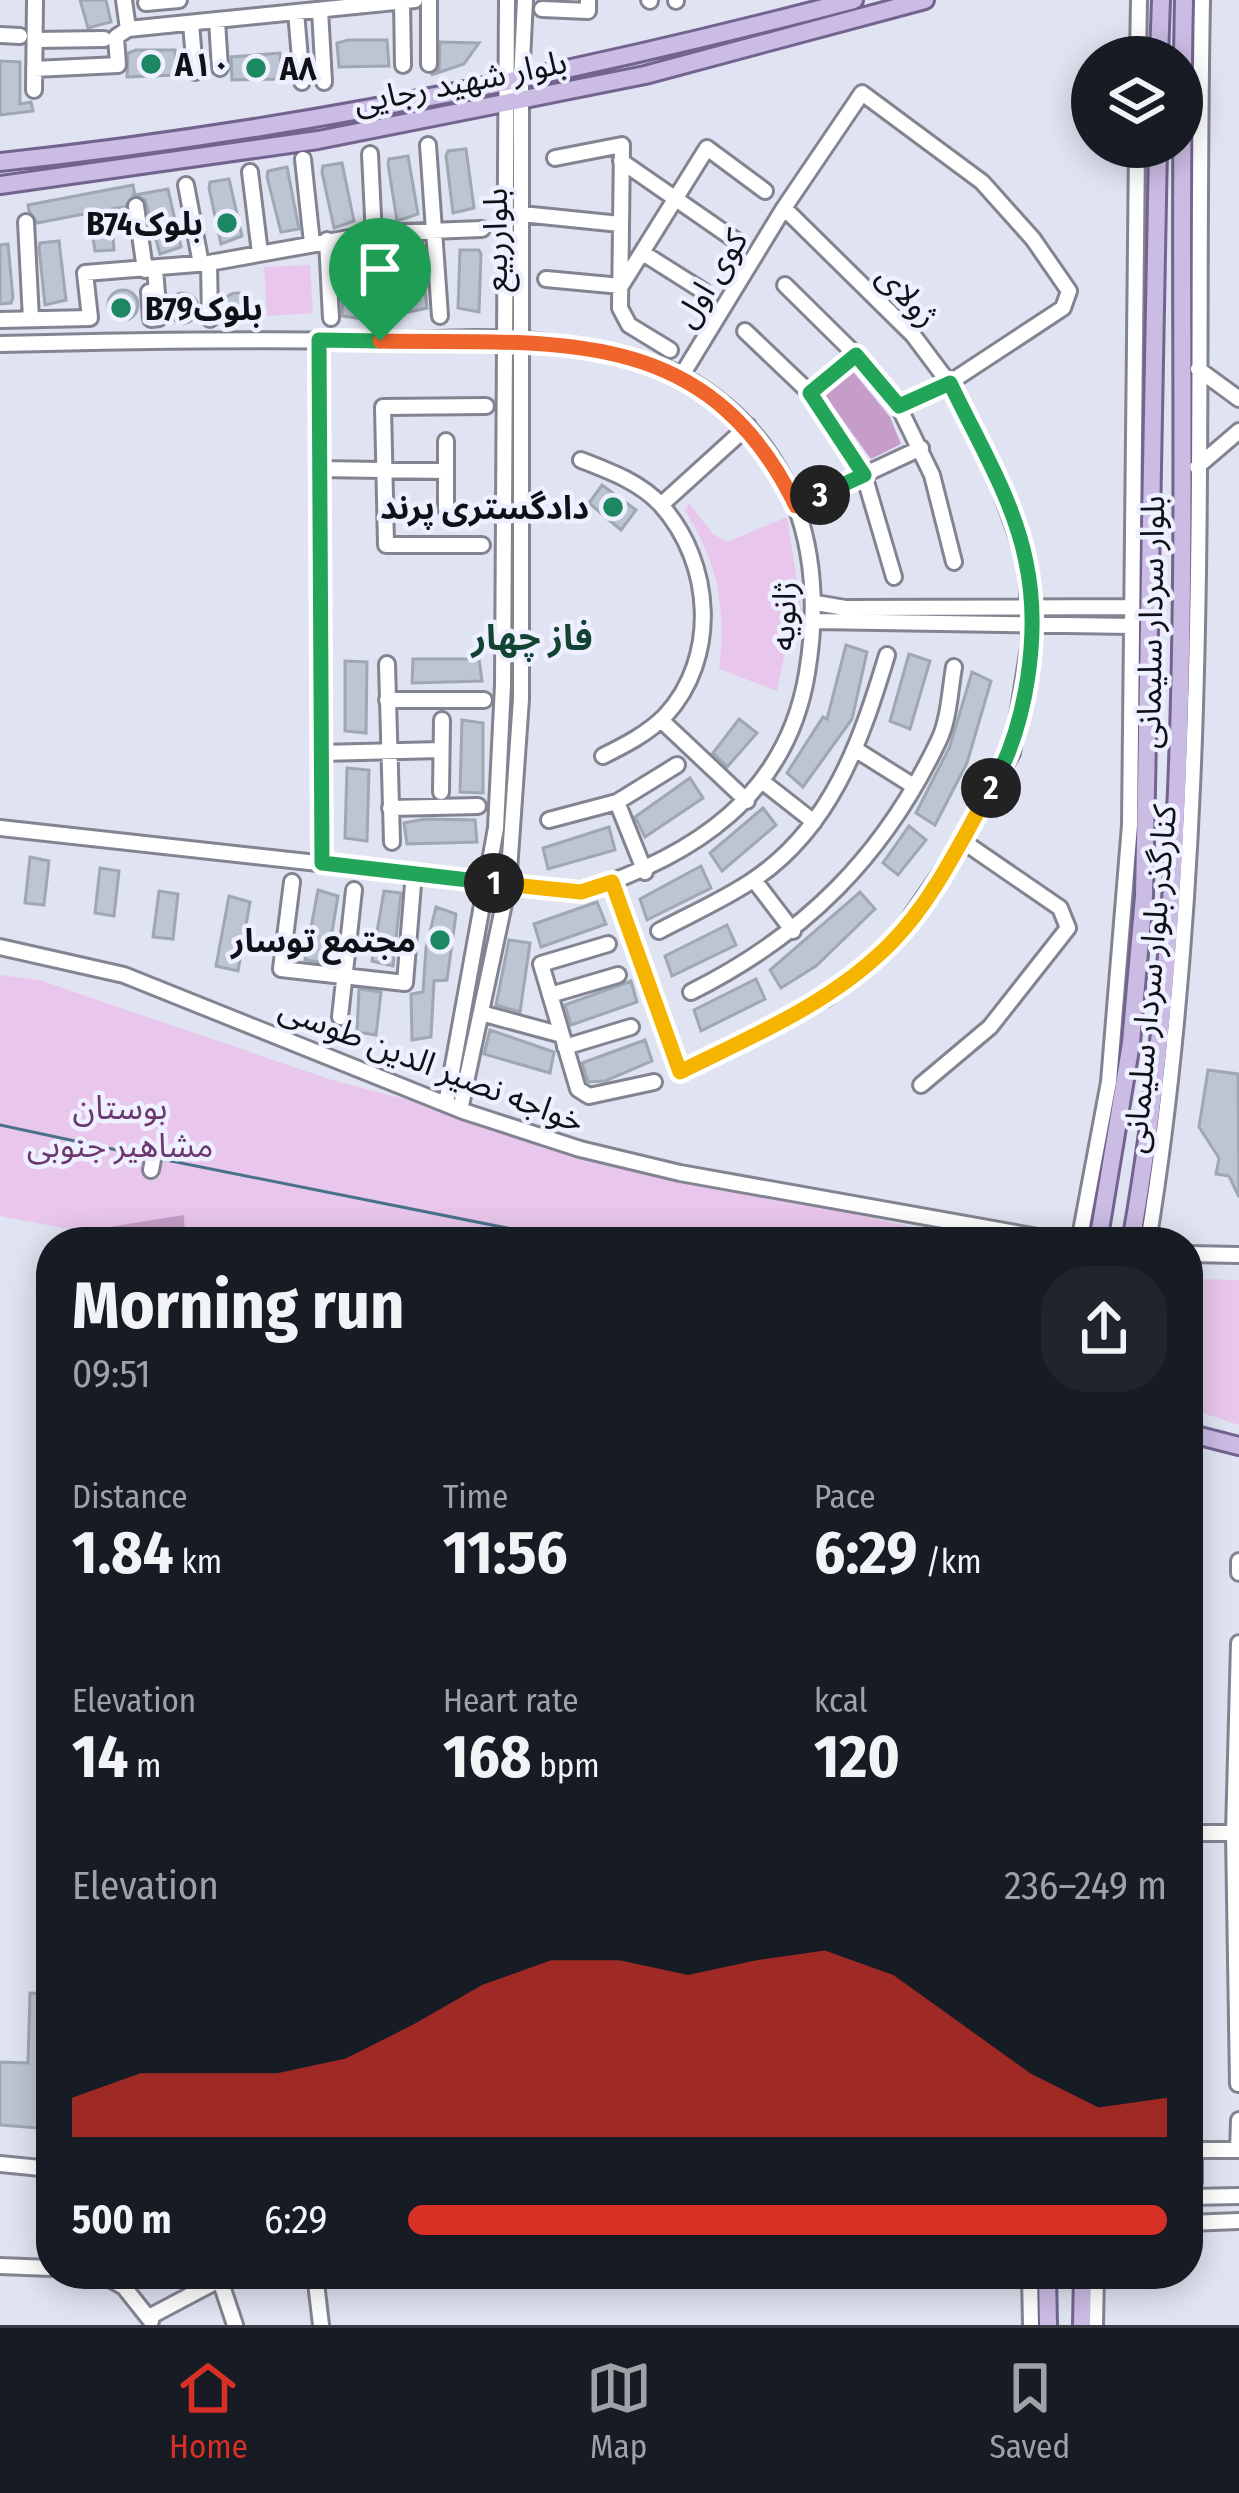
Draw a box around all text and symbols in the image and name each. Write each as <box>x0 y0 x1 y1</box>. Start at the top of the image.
map controls <box>1071 36 1203 168</box>
button: layers <box>1071 36 1203 168</box>
street label: بلوار شهید رجایی <box>350 42 570 122</box>
place label: A۱۰ <box>174 45 231 85</box>
place label: A۸ <box>279 49 317 89</box>
marker: A۱۰ <box>138 51 164 77</box>
marker: A۸ <box>243 55 269 81</box>
street label: بلوارربیع <box>476 188 520 292</box>
place label: B74بلوک <box>86 204 203 244</box>
marker: B74بلوک <box>214 210 240 236</box>
pin <box>329 218 431 341</box>
street label: کوی اول <box>665 222 757 335</box>
icon: arrive <box>347 236 413 302</box>
street label: ژولای <box>868 256 946 335</box>
place label: B79بلوک <box>145 289 263 329</box>
marker: B79بلوک <box>108 295 134 321</box>
pin: 3 <box>790 465 850 525</box>
text: 3 <box>812 475 828 515</box>
place label: دادگستری پرند <box>380 488 589 530</box>
marker: دادگستری پرند <box>600 494 626 520</box>
street label: بلوار سردار سلیمانی <box>1129 495 1173 749</box>
street label: ژانویه <box>763 581 805 651</box>
district label: فاز چهار <box>469 616 593 662</box>
pin: 2 <box>961 758 1021 818</box>
text: 2 <box>983 768 999 808</box>
street label: کنارگذر بلوار سردار سلیمانی <box>1115 803 1185 1155</box>
pin: 1 <box>464 853 524 913</box>
text: 1 <box>487 863 501 903</box>
place label: مجتمع توسار <box>229 921 416 965</box>
marker: مجتمع توسار <box>427 927 453 953</box>
street label: خواجه نصیر الدین طوسی <box>274 988 590 1142</box>
park label: بوستان مشاهیر جنوبی <box>27 1088 213 1166</box>
text: Morning run <box>72 1266 405 1345</box>
button: share <box>1041 1266 1167 1392</box>
text: 09:51 <box>72 1351 151 1397</box>
text: Distance <box>72 1477 188 1517</box>
text: Time <box>443 1477 508 1517</box>
text: Pace <box>814 1477 876 1517</box>
text: 1.84 <box>72 1517 174 1589</box>
text: 11:56 <box>443 1517 568 1589</box>
text: 6:29 <box>814 1517 918 1589</box>
text: km <box>174 1542 222 1582</box>
text: /km <box>918 1542 982 1582</box>
text: Elevation <box>72 1681 196 1721</box>
text: Heart rate <box>443 1681 579 1721</box>
text: kcal <box>814 1681 867 1721</box>
text: 14 <box>72 1721 128 1793</box>
text: 168 <box>443 1721 531 1793</box>
text: 120 <box>814 1721 900 1793</box>
text: m <box>128 1746 161 1786</box>
text: bpm <box>531 1746 600 1786</box>
text: Elevation <box>72 1863 219 1909</box>
text: 236–249 m <box>1004 1863 1167 1909</box>
text: 500 m <box>72 2197 172 2243</box>
text: 6:29 <box>264 2197 328 2243</box>
tab: Home <box>169 2355 248 2467</box>
tab: Map <box>586 2355 652 2467</box>
tab: Saved <box>990 2355 1070 2467</box>

